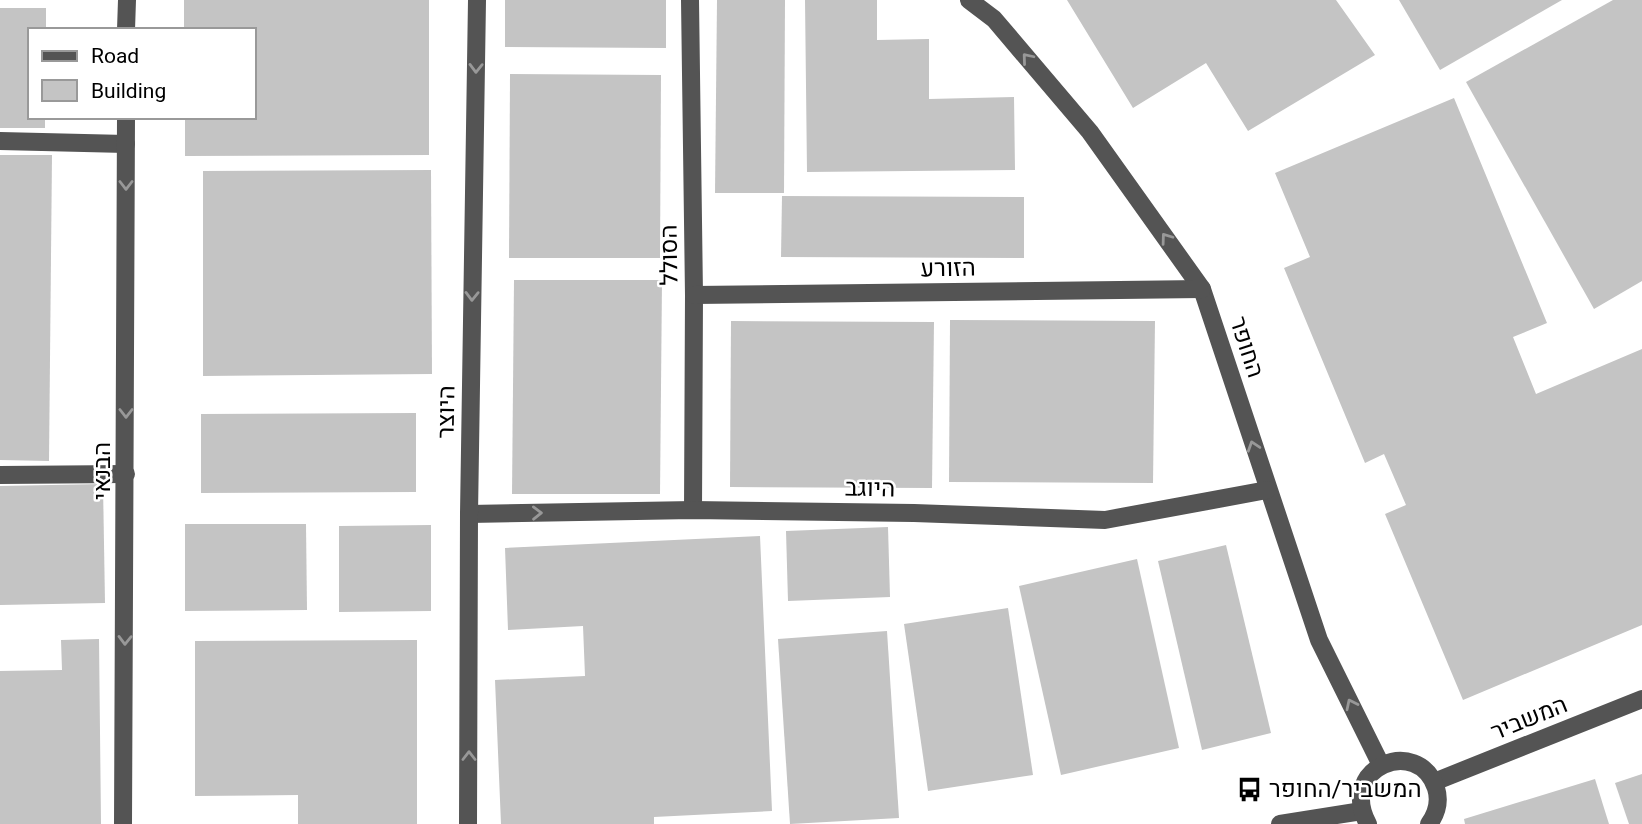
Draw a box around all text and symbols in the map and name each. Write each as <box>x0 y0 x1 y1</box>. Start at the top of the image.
legend <box>28 28 256 119</box>
text: Road <box>91 44 139 68</box>
one-way arrow <box>1023 54 1035 67</box>
one-way arrow <box>468 63 484 74</box>
text: Building <box>91 79 166 103</box>
one-way arrow <box>118 181 134 191</box>
street label: הסולל <box>654 224 684 286</box>
one-way arrow <box>1162 233 1174 246</box>
street label: הזורע <box>920 254 976 282</box>
one-way arrow <box>465 290 480 301</box>
street label: החופר <box>1224 313 1270 381</box>
street label: היוצר <box>432 385 460 439</box>
one-way arrow <box>118 408 134 419</box>
one-way arrow <box>1247 440 1261 453</box>
street label: הבנאי <box>88 442 116 500</box>
street label: היוגב <box>845 474 895 502</box>
one-way arrow <box>532 505 543 521</box>
one-way arrow <box>117 636 133 646</box>
street label: המשביר <box>1487 690 1571 746</box>
one-way arrow <box>1345 699 1359 711</box>
one-way arrow <box>461 750 477 761</box>
bus stop icon: המשביר/החופר <box>1235 775 1263 803</box>
place label: המשביר/החופר <box>1269 775 1422 803</box>

